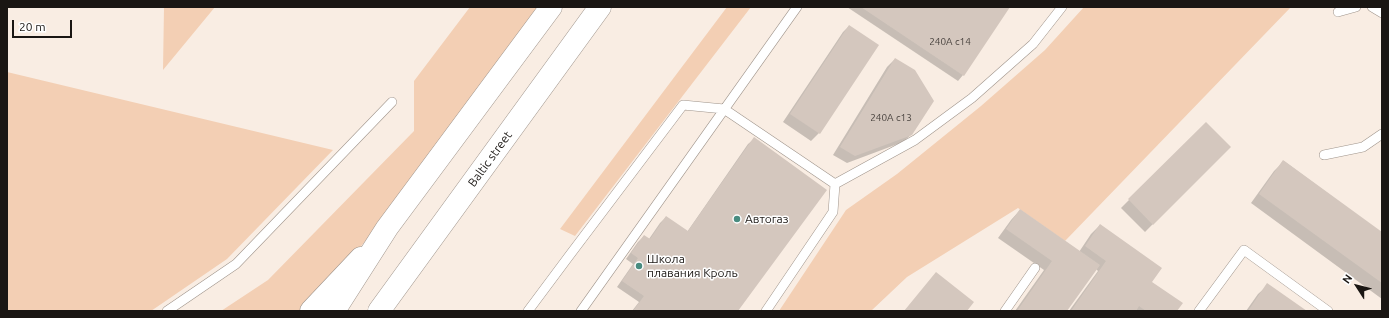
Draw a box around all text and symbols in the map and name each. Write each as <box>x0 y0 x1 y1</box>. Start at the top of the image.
scale bar <box>14 12 74 38</box>
text: 20 m <box>19 20 46 33</box>
house number: 240А с14 <box>929 36 971 48</box>
house number: 240А с13 <box>870 112 912 124</box>
street label: Baltic street <box>465 128 515 190</box>
place label: Автогаз <box>745 212 789 226</box>
marker: Автогаз <box>732 214 742 224</box>
place label: Школа плавания Кроль <box>647 252 738 280</box>
marker: Школа плавания Кроль <box>634 261 644 271</box>
north arrow <box>1337 266 1377 306</box>
text: N <box>1340 272 1355 286</box>

